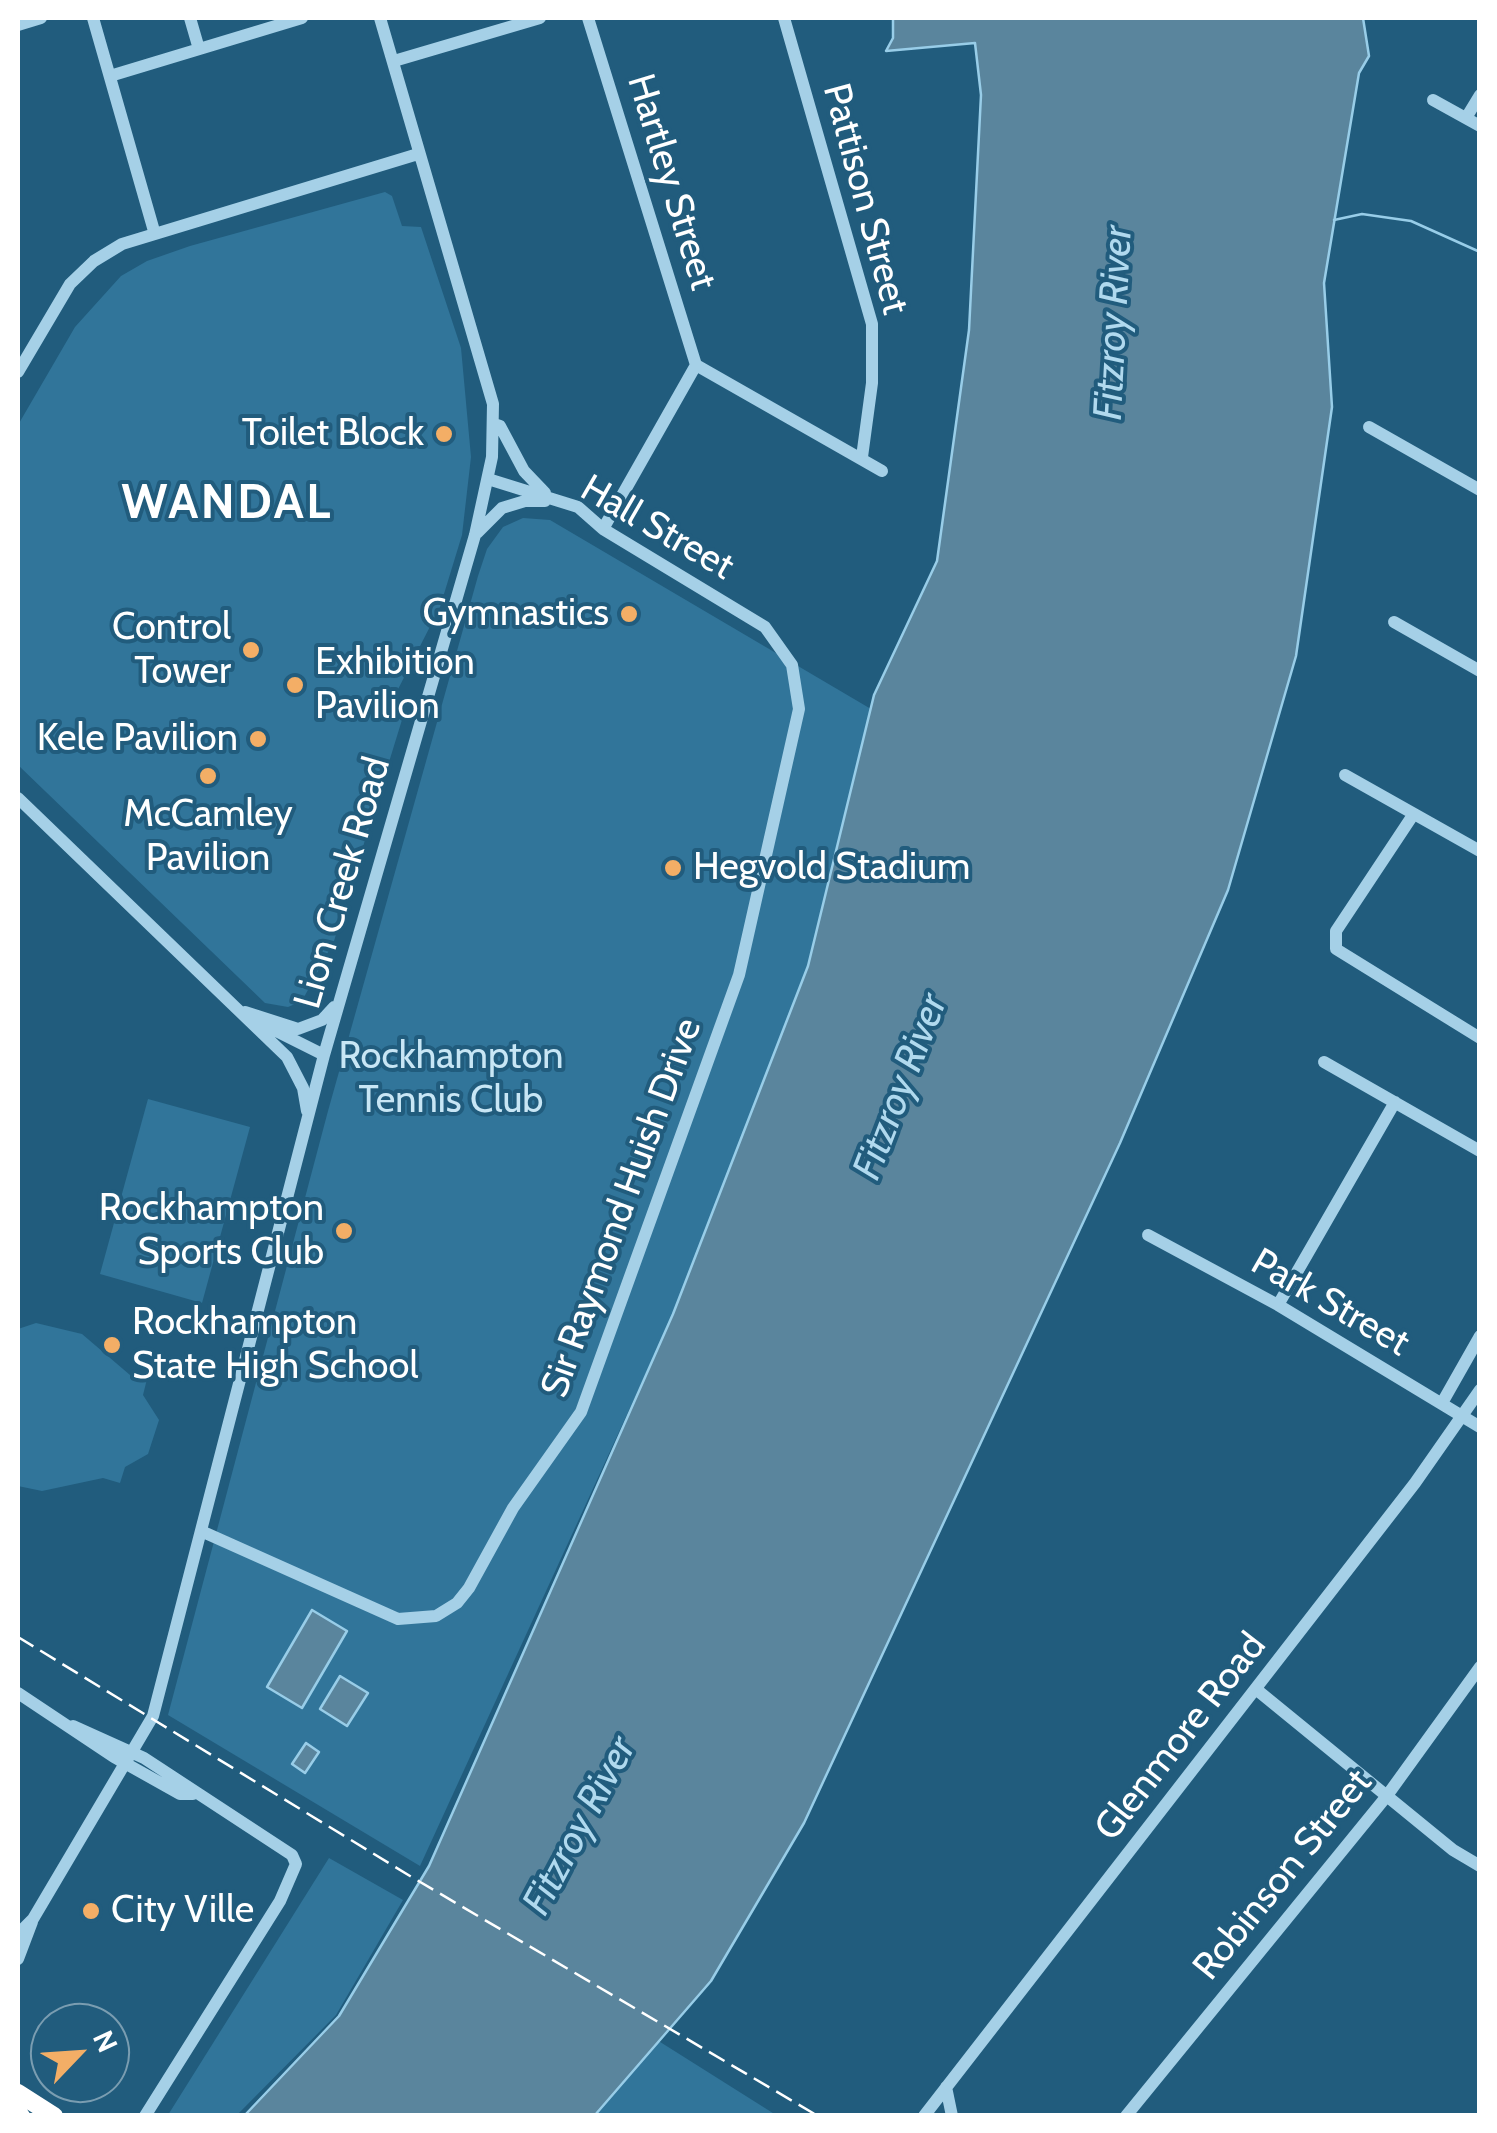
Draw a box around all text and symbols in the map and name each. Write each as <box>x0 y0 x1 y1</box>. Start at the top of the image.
street label: Hartley Street <box>617 69 725 295</box>
street label: Pattison Street <box>812 79 918 319</box>
water label: Fitzroy River <box>1085 225 1143 421</box>
place label: Toilet Block <box>242 411 424 457</box>
marker: Toilet Block <box>433 423 455 445</box>
street label: Hall Street <box>572 466 742 590</box>
district label: WANDAL <box>121 475 333 533</box>
place label: Gymnastics <box>422 591 609 637</box>
marker: Gymnastics <box>618 603 640 625</box>
place label: Control Tower <box>112 605 231 694</box>
marker: Control Tower <box>240 639 262 661</box>
place label: Exhibition Pavilion <box>315 640 475 729</box>
marker: Exhibition Pavilion <box>284 674 306 696</box>
place label: Kele Pavilion <box>37 716 238 762</box>
marker: Kele Pavilion <box>247 728 269 750</box>
street label: Lion Creek Road <box>285 752 401 1014</box>
marker: McCamley Pavilion <box>197 765 219 787</box>
place label: McCamley Pavilion <box>123 792 293 882</box>
place label: Hegvold Stadium <box>693 845 970 891</box>
marker: Hegvold Stadium <box>662 857 684 879</box>
water label: Fitzroy River <box>844 988 958 1186</box>
street label: Sir Raymond Huish Drive <box>532 1012 712 1404</box>
park label: Rockhampton Tennis Club <box>338 1034 564 1124</box>
place label: Rockhampton Sports Club <box>99 1186 324 1276</box>
marker: Rockhampton Sports Club <box>333 1220 355 1242</box>
street label: Park Street <box>1243 1240 1417 1366</box>
place label: Rockhampton State High School <box>132 1300 418 1390</box>
marker: Rockhampton State High School <box>101 1334 123 1356</box>
street label: Glenmore Road <box>1086 1624 1276 1850</box>
water label: Fitzroy River <box>513 1729 647 1923</box>
street label: Robinson Street <box>1184 1761 1382 1989</box>
place label: City Ville <box>111 1888 254 1934</box>
marker: City Ville <box>80 1900 102 1922</box>
north arrow <box>30 2003 130 2103</box>
text: N <box>86 2025 125 2057</box>

